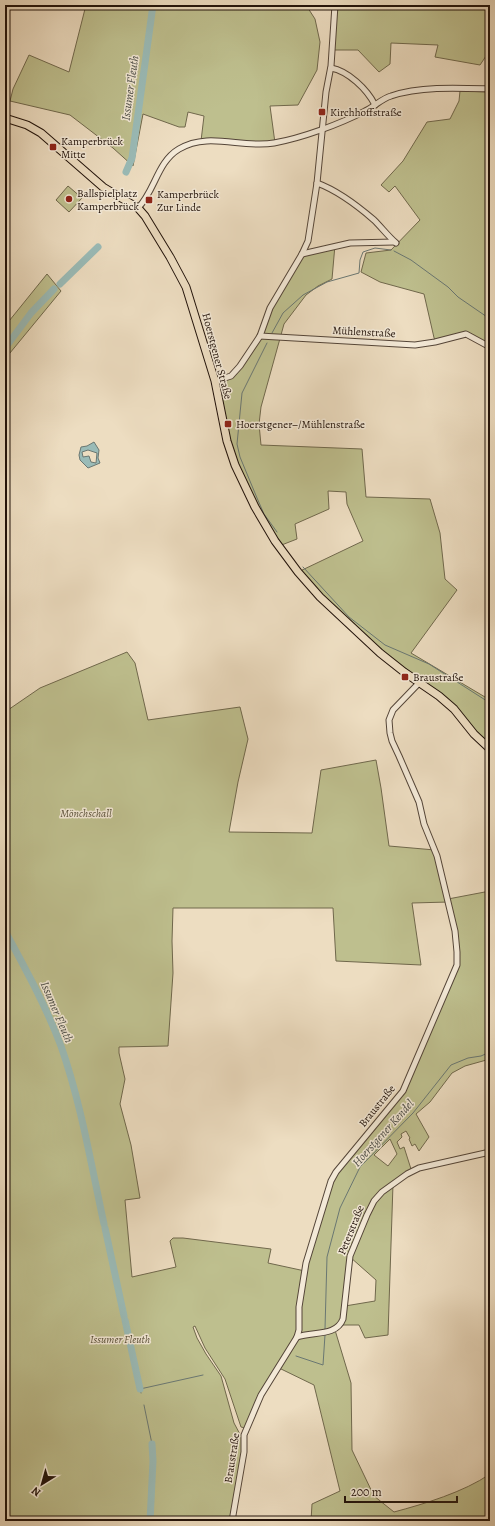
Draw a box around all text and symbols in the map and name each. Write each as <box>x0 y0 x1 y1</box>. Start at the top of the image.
water label: Issumer Fleuth <box>118 54 143 122</box>
place label: Kirchhoffstraße <box>330 105 402 120</box>
marker: Kirchhoffstraße <box>317 107 327 117</box>
place label: Kamperbrück Mitte <box>61 134 123 162</box>
marker: Kamperbrück Mitte <box>48 142 58 152</box>
place label: Ballspielplatz Kamperbrück <box>77 186 139 214</box>
place label: Kamperbrück Zur Linde <box>157 187 219 215</box>
marker: Ballspielplatz Kamperbrück <box>64 194 74 204</box>
marker: Kamperbrück Zur Linde <box>144 195 154 205</box>
street label: Hoerstgener Straße <box>198 311 236 401</box>
street label: Mühlenstraße <box>332 323 396 341</box>
place label: Hoerstgener−/Mühlenstraße <box>236 417 365 432</box>
marker: Hoerstgener−/Mühlenstraße <box>223 419 233 429</box>
place label: Braustraße <box>413 670 463 685</box>
marker: Braustraße <box>400 672 410 682</box>
park label: Mönchschall <box>60 806 112 821</box>
water label: Issumer Fleuth <box>37 979 77 1045</box>
street label: Braustraße <box>355 1082 399 1130</box>
water label: Hoerstgener Kendel <box>349 1096 417 1170</box>
street label: Peterstraße <box>334 1203 368 1257</box>
park label: Issumer Fleuth <box>90 1332 150 1347</box>
street label: Braustraße <box>221 1432 243 1484</box>
north arrow <box>22 1464 62 1504</box>
scale bar <box>345 1478 457 1504</box>
text: N <box>29 1483 44 1500</box>
text: 200 m <box>351 1484 382 1500</box>

